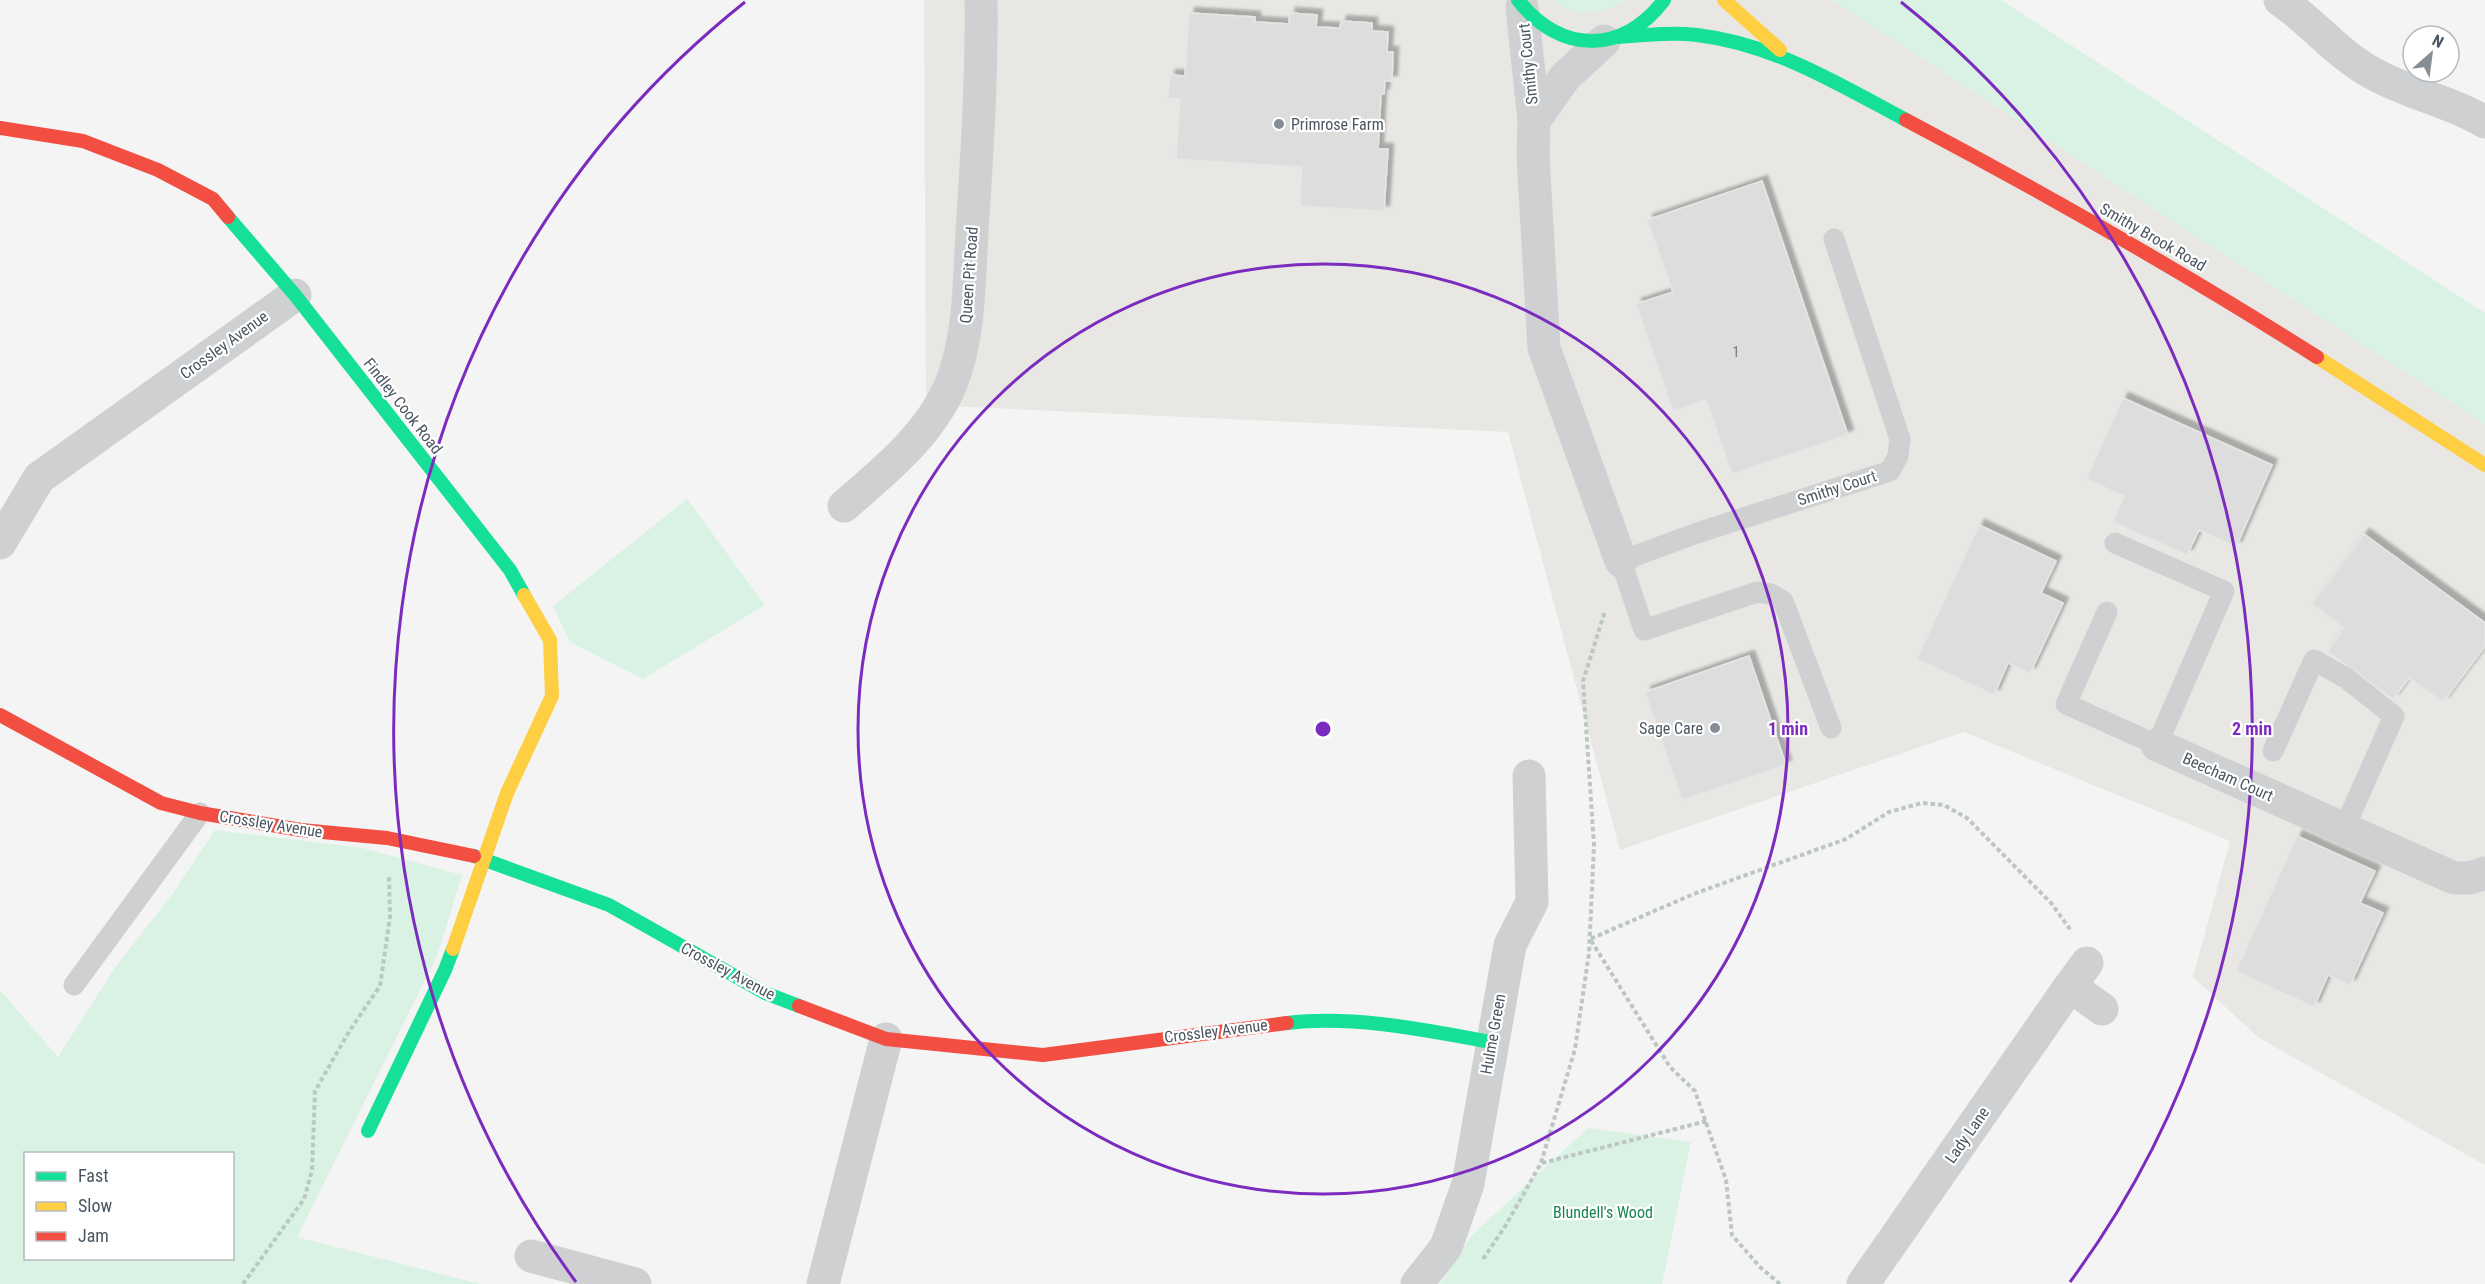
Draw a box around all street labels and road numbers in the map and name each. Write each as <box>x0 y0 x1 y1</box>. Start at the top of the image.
street label: Smithy Court <box>1514 22 1542 106</box>
street label: Smithy Brook Road <box>2097 199 2209 275</box>
street label: Queen Pit Road <box>956 226 982 324</box>
street label: Crossley Avenue <box>176 307 272 383</box>
street label: Findley Cook Road <box>360 354 446 458</box>
street label: Smithy Court <box>1795 466 1879 510</box>
street label: Beecham Court <box>2180 749 2276 806</box>
street label: Crossley Avenue <box>218 806 324 842</box>
street label: Crossley Avenue <box>678 938 778 1004</box>
street label: Hulme Green <box>1477 992 1509 1076</box>
street label: Crossley Avenue <box>1163 1015 1269 1047</box>
street label: Lady Lane <box>1941 1103 1993 1167</box>

